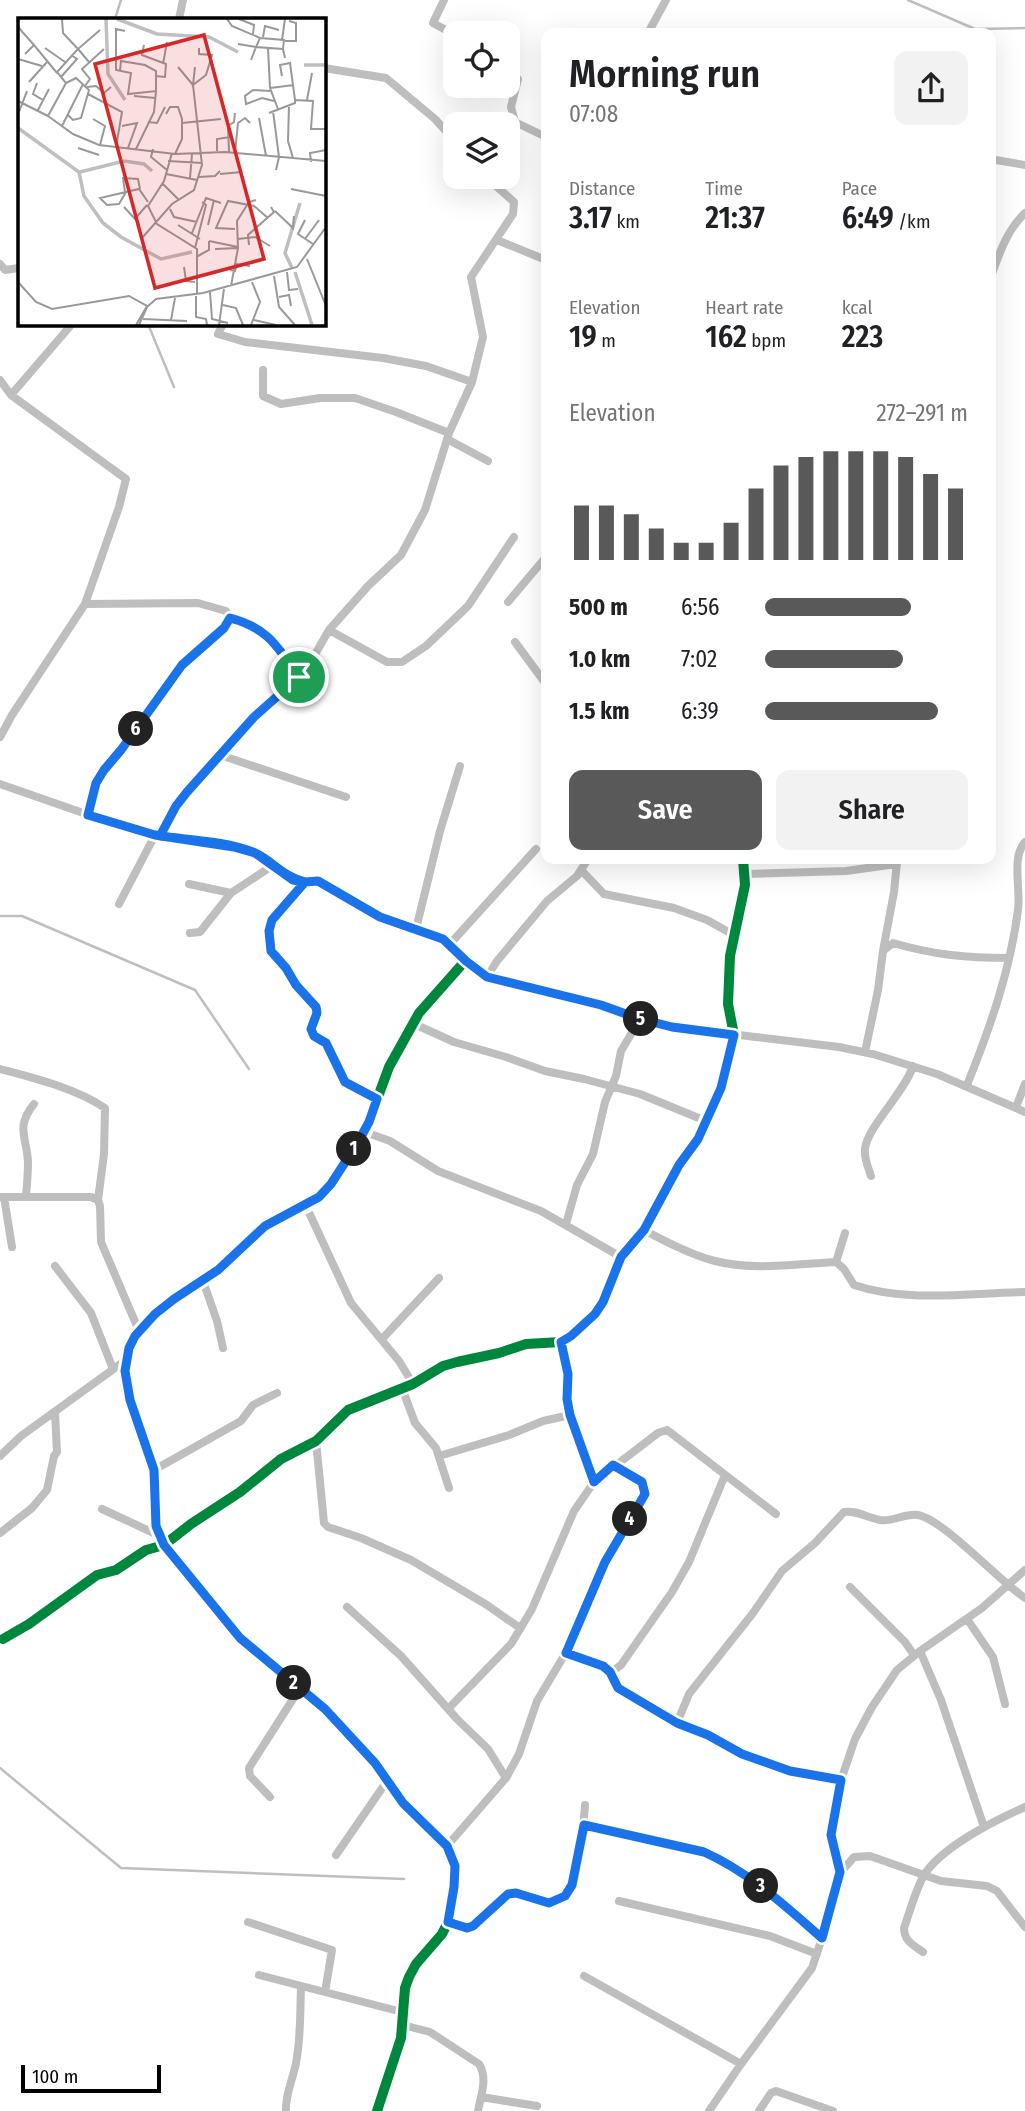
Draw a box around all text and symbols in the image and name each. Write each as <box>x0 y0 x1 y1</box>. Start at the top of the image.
inset map <box>18 18 326 326</box>
map controls <box>443 21 520 189</box>
button: locate <box>443 21 520 98</box>
text: Morning run <box>569 51 760 97</box>
button: share <box>894 51 968 125</box>
text: 07:08 <box>569 100 618 128</box>
button: layers <box>443 112 520 189</box>
text: Distance <box>569 177 636 200</box>
text: Time <box>705 177 743 200</box>
text: Pace <box>842 177 877 200</box>
text: 3.17 <box>569 200 612 236</box>
text: 21:37 <box>705 200 765 236</box>
text: 6:49 <box>842 200 894 236</box>
text: km <box>612 210 640 233</box>
text: /km <box>894 210 931 233</box>
text: Elevation <box>569 296 641 319</box>
text: Heart rate <box>705 296 783 319</box>
text: kcal <box>842 296 872 319</box>
text: 19 <box>569 319 597 355</box>
text: 162 <box>705 319 747 355</box>
text: 223 <box>842 319 883 355</box>
text: m <box>597 329 616 352</box>
text: bpm <box>747 329 786 352</box>
text: Elevation <box>569 399 656 427</box>
text: 272–291 m <box>877 399 968 427</box>
text: 500 m <box>569 593 628 621</box>
text: 6:56 <box>681 593 719 621</box>
text: 1.0 km <box>569 645 630 673</box>
text: 7:02 <box>681 645 717 673</box>
pin <box>269 647 329 707</box>
icon: arrive <box>280 658 318 696</box>
text: 1.5 km <box>569 697 630 725</box>
text: 6:39 <box>681 697 719 725</box>
pin: 6 <box>118 712 154 746</box>
text: 6 <box>131 717 140 740</box>
button: Save <box>569 770 762 850</box>
button: Share <box>776 770 968 850</box>
pin: 5 <box>624 1002 658 1036</box>
text: 5 <box>636 1007 645 1030</box>
pin: 1 <box>336 1132 372 1166</box>
text: 1 <box>349 1137 358 1160</box>
pin: 4 <box>612 1502 648 1536</box>
text: 4 <box>625 1507 634 1530</box>
pin: 2 <box>276 1666 312 1700</box>
text: 2 <box>289 1671 298 1694</box>
pin: 3 <box>744 1868 778 1904</box>
text: 3 <box>756 1874 765 1897</box>
scale bar <box>21 2062 161 2094</box>
text: 100 m <box>32 2065 78 2088</box>

